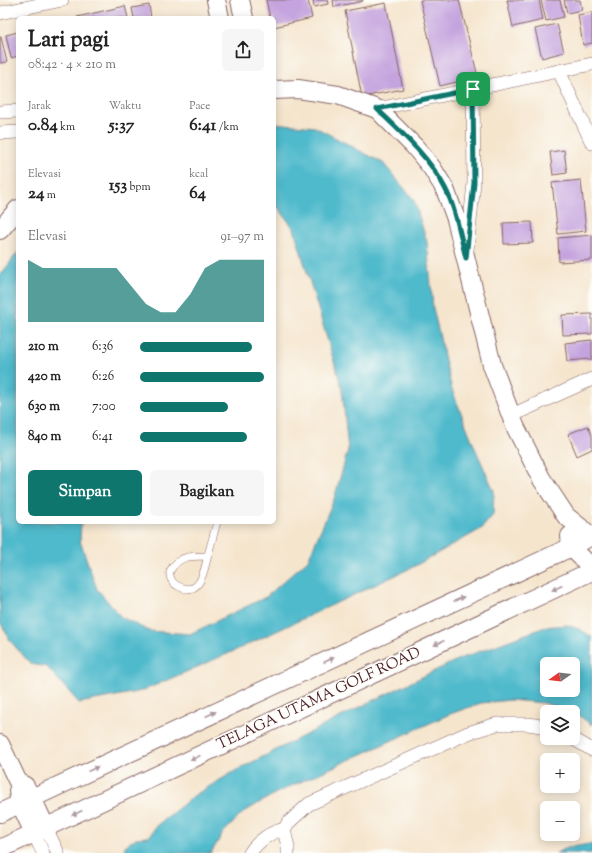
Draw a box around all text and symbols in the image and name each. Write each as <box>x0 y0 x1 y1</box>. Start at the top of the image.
text: Lari pagi <box>28 25 109 57</box>
button: share <box>222 29 264 71</box>
text: 08:42 · 4 × 210 m <box>28 56 116 74</box>
pin <box>456 72 490 106</box>
icon: arrive <box>462 78 484 100</box>
text: Jarak <box>28 98 51 114</box>
text: Waktu <box>109 98 141 114</box>
text: Pace <box>189 98 210 114</box>
text: 0.84 <box>28 114 58 138</box>
text: 5:37 <box>109 114 134 138</box>
text: 6:41 <box>189 114 216 138</box>
text: km <box>58 119 75 135</box>
text: /km <box>216 119 239 135</box>
text: Elevasi <box>28 166 61 182</box>
text: kcal <box>189 166 208 182</box>
text: 153 <box>109 174 127 198</box>
text: bpm <box>127 179 151 195</box>
text: 24 <box>28 182 45 206</box>
text: 64 <box>189 182 206 206</box>
text: m <box>45 187 56 203</box>
text: Elevasi <box>28 228 67 246</box>
text: 91–97 m <box>221 228 264 246</box>
text: 210 m <box>28 338 59 356</box>
text: 6:36 <box>92 338 113 356</box>
text: 420 m <box>28 368 61 386</box>
text: 6:26 <box>92 368 114 386</box>
text: 630 m <box>28 398 60 416</box>
text: 7:00 <box>92 398 116 416</box>
text: 840 m <box>28 428 61 446</box>
text: 6:41 <box>92 428 113 446</box>
button: Simpan <box>28 470 142 516</box>
button: Bagikan <box>150 470 264 516</box>
one-way arrow <box>551 585 562 591</box>
one-way arrow <box>454 596 465 602</box>
one-way arrow <box>433 640 445 646</box>
street label: TELAGA UTAMA GOLF ROAD <box>214 642 424 756</box>
one-way arrow <box>323 656 335 663</box>
north arrow <box>540 657 580 697</box>
map controls <box>540 657 580 841</box>
button: layers <box>540 705 580 745</box>
one-way arrow <box>205 711 217 717</box>
button: + <box>540 753 580 793</box>
one-way arrow <box>189 755 200 761</box>
one-way arrow <box>88 766 99 772</box>
button: − <box>540 801 580 841</box>
one-way arrow <box>71 810 83 816</box>

